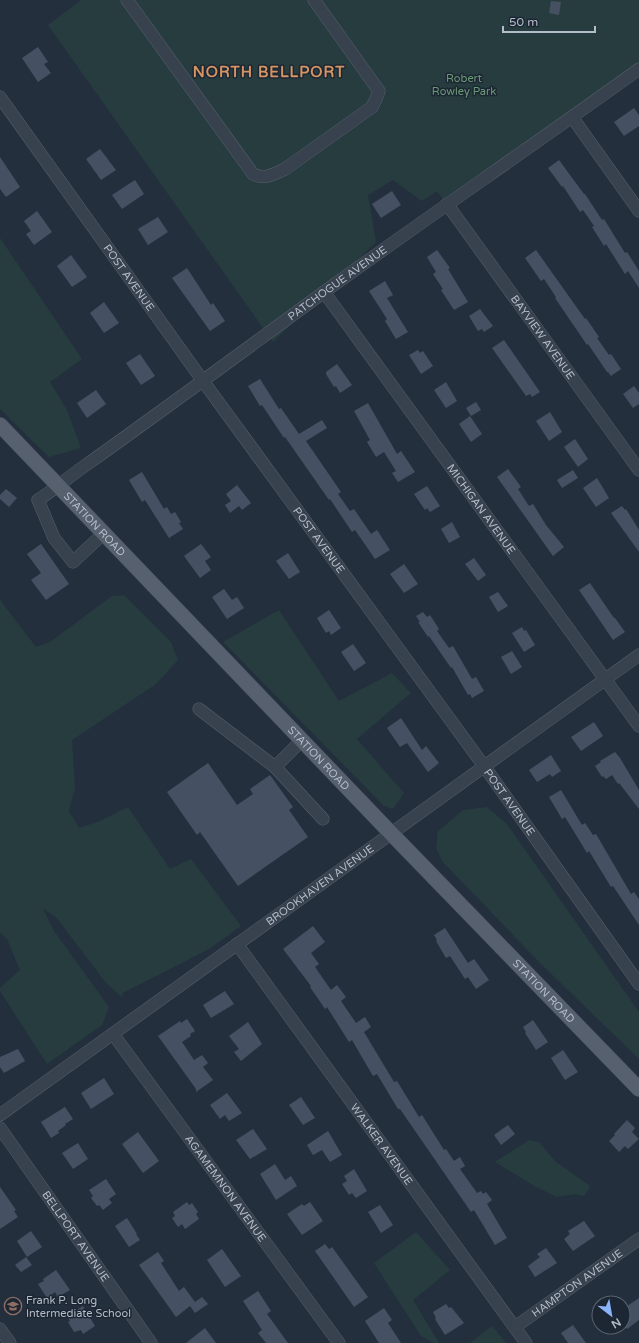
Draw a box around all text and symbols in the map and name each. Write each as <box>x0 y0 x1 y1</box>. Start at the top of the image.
scale bar <box>503 8 595 34</box>
text: 50 m <box>509 15 538 29</box>
district label: NORTH BELLPORT <box>193 63 345 81</box>
park label: Robert Rowley Park <box>432 72 496 98</box>
street label: POST AVENUE <box>100 242 157 314</box>
street label: PATCHOGUE AVENUE <box>285 243 389 323</box>
street label: BAYVIEW AVENUE <box>508 293 577 382</box>
street label: MICHIGAN AVENUE <box>444 462 518 557</box>
street label: STATION ROAD <box>61 490 128 559</box>
street label: POST AVENUE <box>290 505 347 576</box>
street label: STATION ROAD <box>285 724 352 793</box>
street label: POST AVENUE <box>481 766 537 838</box>
street label: BROOKHAVEN AVENUE <box>264 842 377 928</box>
street label: STATION ROAD <box>510 957 577 1026</box>
street label: WALKER AVENUE <box>348 1101 415 1188</box>
street label: AGAMEMNON AVENUE <box>182 1133 269 1244</box>
street label: BELLPORT AVENUE <box>39 1188 112 1284</box>
street label: HAMPTON AVENUE <box>529 1247 625 1320</box>
place label: Frank P. Long Intermediate School <box>26 1294 131 1320</box>
north arrow <box>591 1295 631 1335</box>
school or university icon: Frank P. Long Intermediate School <box>3 1296 23 1316</box>
text: N <box>609 1315 623 1331</box>

